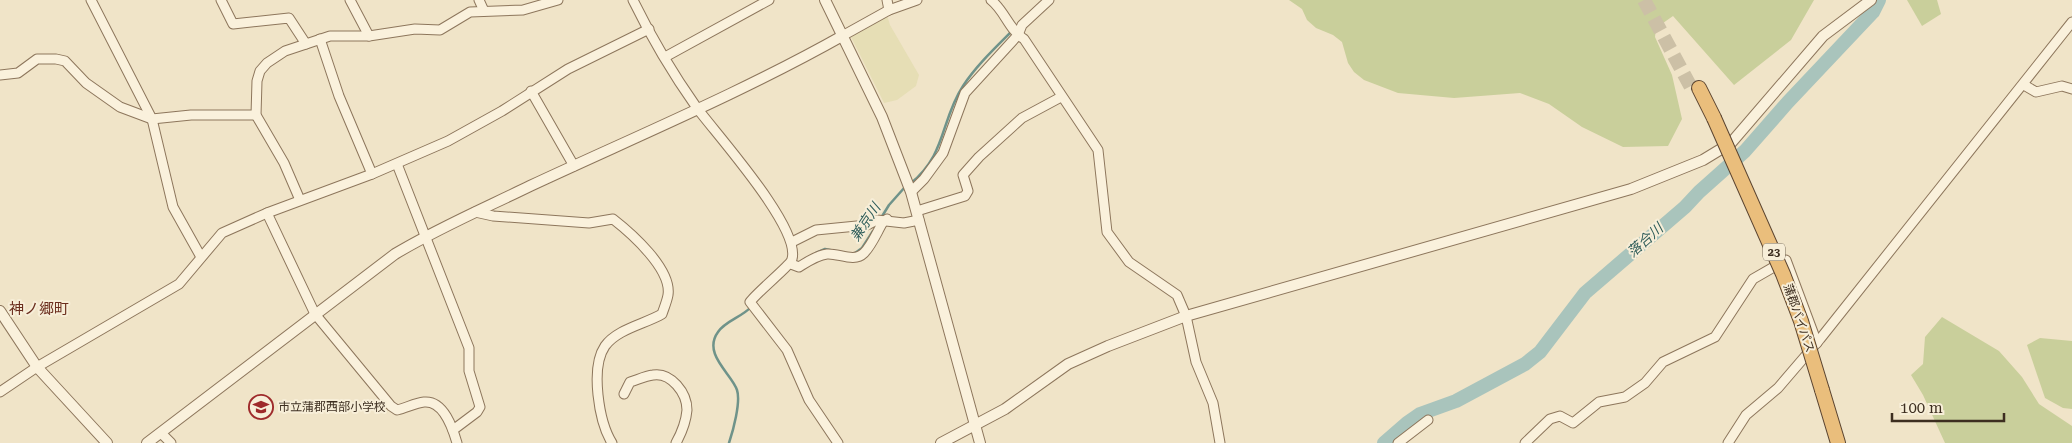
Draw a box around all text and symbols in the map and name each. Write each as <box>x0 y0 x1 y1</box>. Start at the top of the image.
water label: 兼京川 <box>847 198 884 244</box>
water label: 落合川 <box>1624 219 1667 260</box>
road number: 23 <box>1763 243 1785 260</box>
street label: 蒲郡バイパス <box>1781 282 1817 354</box>
district label: 神ノ郷町 <box>9 300 69 318</box>
scale bar <box>1892 390 2004 422</box>
school or university icon: 市立蒲郡西部小学校 <box>248 394 274 420</box>
text: 100 m <box>1900 399 1943 417</box>
place label: 市立蒲郡西部小学校 <box>278 400 386 414</box>

